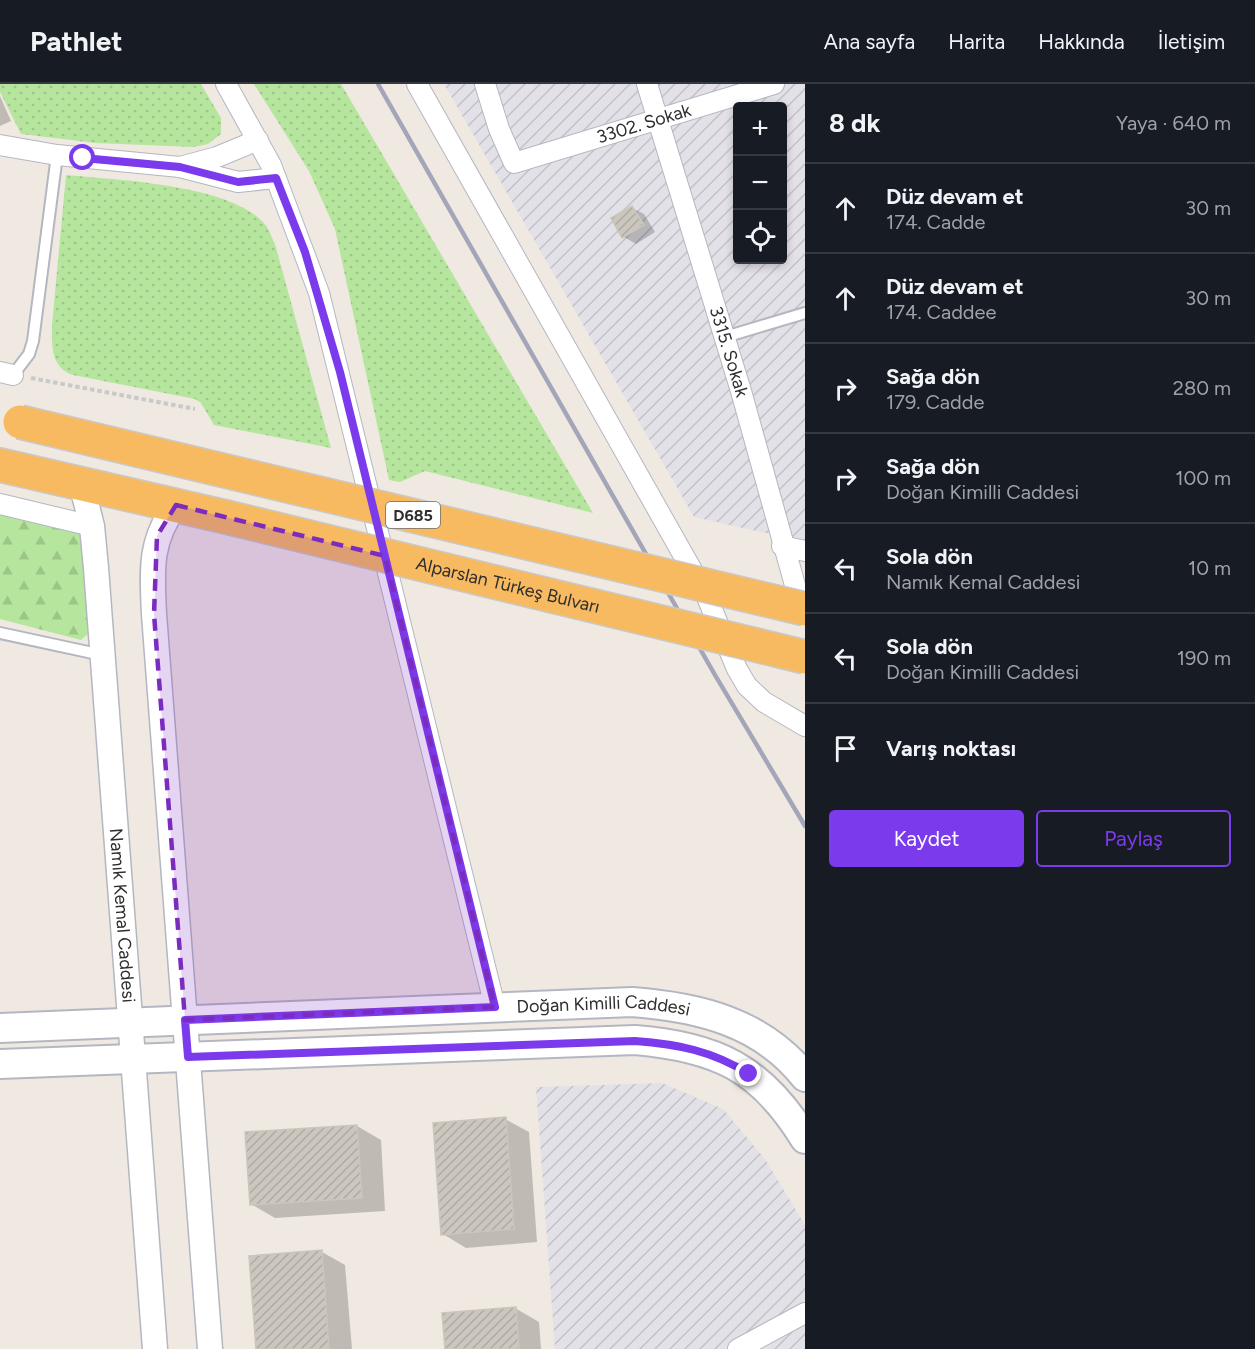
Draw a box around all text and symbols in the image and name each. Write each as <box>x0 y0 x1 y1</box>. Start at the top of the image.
text: Pathlet <box>30 24 122 58</box>
text: Ana sayfa <box>824 29 915 54</box>
text: Harita <box>948 29 1005 54</box>
text: Hakkında <box>1038 29 1125 54</box>
text: İletişim <box>1158 29 1225 54</box>
street label: 3302. Sokak <box>594 99 694 148</box>
map controls <box>733 102 787 264</box>
button: + <box>733 102 787 156</box>
text: 8 dk <box>829 107 881 139</box>
text: Yaya · 640 m <box>1116 111 1231 135</box>
route start <box>69 144 95 170</box>
button: − <box>733 156 787 210</box>
text: Düz devam et <box>886 183 1023 210</box>
icon: ahead <box>829 192 862 225</box>
text: 30 m <box>1185 196 1231 220</box>
button: locate <box>733 210 787 264</box>
text: 174. Cadde <box>886 210 986 234</box>
text: Düz devam et <box>886 273 1023 300</box>
icon: ahead <box>829 282 862 315</box>
text: 30 m <box>1185 286 1231 310</box>
text: 174. Caddee <box>886 300 996 324</box>
street label: 3315. Sokak <box>705 304 753 400</box>
text: Sağa dön <box>886 363 980 390</box>
icon: right <box>829 372 862 405</box>
text: 280 m <box>1173 376 1231 400</box>
text: 179. Cadde <box>886 390 984 414</box>
text: Sağa dön <box>886 453 980 480</box>
icon: right <box>829 462 862 495</box>
text: 100 m <box>1175 466 1231 490</box>
text: Doğan Kimilli Caddesi <box>886 480 1079 504</box>
road number: D685 <box>386 502 440 528</box>
text: Sola dön <box>886 543 973 570</box>
street label: Alparslan Türkeş Bulvarı <box>414 552 602 618</box>
icon: left <box>829 552 862 585</box>
text: 10 m <box>1188 556 1231 580</box>
text: Namık Kemal Caddesi <box>886 570 1080 594</box>
text: Sola dön <box>886 633 973 660</box>
icon: left <box>829 642 862 675</box>
text: 190 m <box>1177 646 1231 670</box>
text: Doğan Kimilli Caddesi <box>886 660 1079 684</box>
icon: arrive <box>829 732 862 765</box>
text: Varış noktası <box>886 735 1016 762</box>
button: Kaydet <box>829 810 1024 867</box>
button: Paylaş <box>1036 810 1231 867</box>
street label: Namık Kemal Caddesi <box>105 827 140 1004</box>
street label: Doğan Kimilli Caddesi <box>516 991 692 1021</box>
route end <box>735 1060 761 1086</box>

